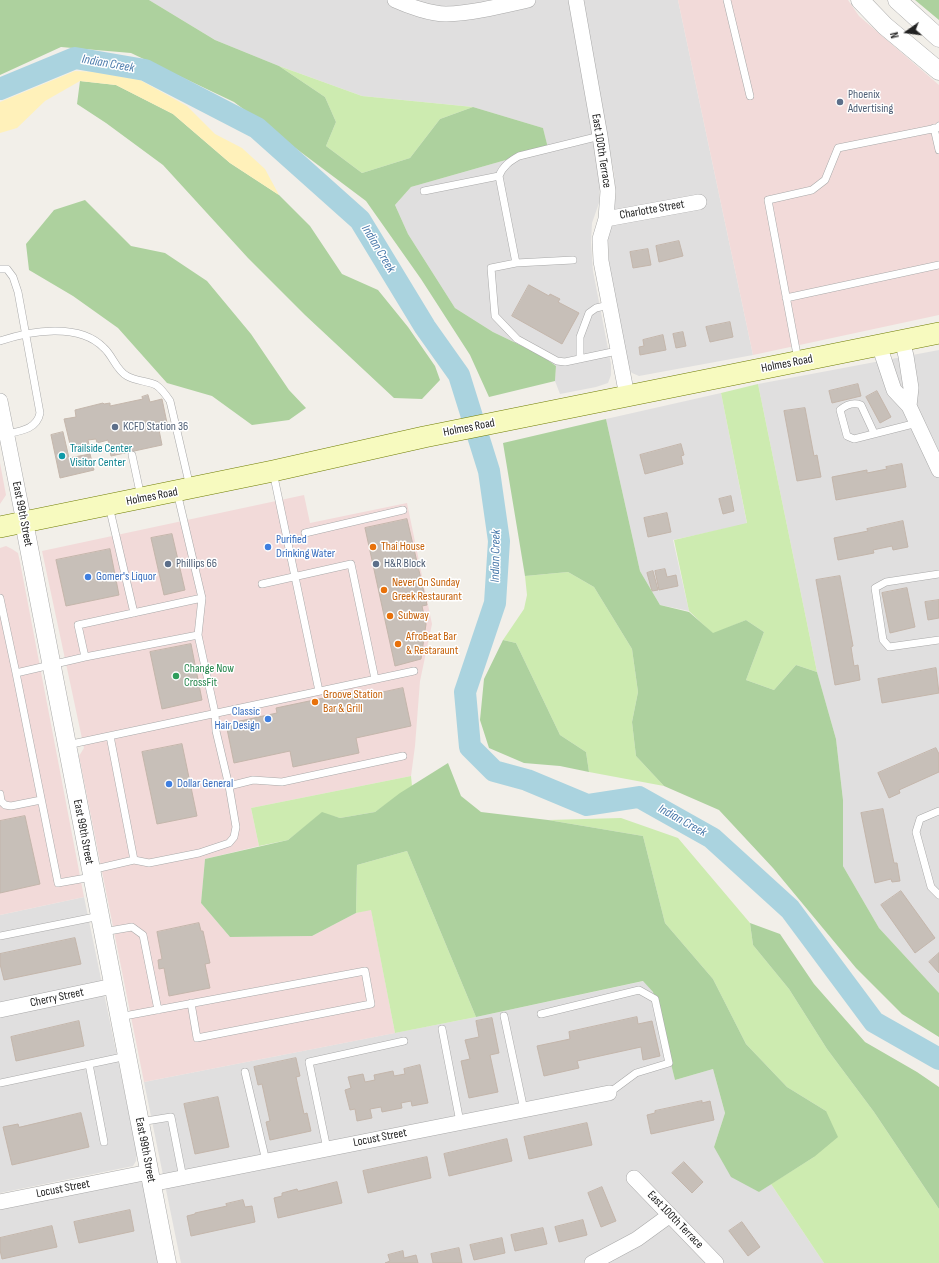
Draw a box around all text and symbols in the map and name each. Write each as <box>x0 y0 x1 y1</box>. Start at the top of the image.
north arrow <box>887 12 927 52</box>
text: N <box>888 31 902 39</box>
water label: Indian Creek <box>81 52 135 76</box>
place label: Phoenix Advertising <box>848 88 893 116</box>
marker: Phoenix Advertising <box>835 97 845 107</box>
street label: East 100th Terrace <box>588 113 614 189</box>
street label: Charlotte Street <box>618 197 686 223</box>
water label: Indian Creek <box>358 222 398 276</box>
street label: Holmes Road <box>760 352 814 376</box>
street label: Holmes Road <box>442 416 496 440</box>
place label: KCFD Station 36 <box>123 420 188 434</box>
marker: KCFD Station 36 <box>110 422 120 432</box>
place label: Trailside Center Visitor Center <box>70 442 132 470</box>
marker: Trailside Center Visitor Center <box>57 451 67 461</box>
street label: East 99th Street <box>9 480 35 548</box>
street label: Holmes Road <box>125 485 179 509</box>
water label: Indian Creek <box>488 529 504 583</box>
place label: Purified Drinking Water <box>276 533 335 561</box>
place label: Thai House <box>381 540 425 554</box>
marker: Purified Drinking Water <box>263 542 273 552</box>
marker: Thai House <box>368 542 378 552</box>
place label: Phillips 66 <box>176 557 217 571</box>
place label: H&R Block <box>384 557 426 571</box>
marker: Phillips 66 <box>163 559 173 569</box>
marker: H&R Block <box>371 559 381 569</box>
place label: Gomer's Liquor <box>96 570 156 584</box>
marker: Gomer's Liquor <box>83 572 93 582</box>
place label: Never On Sunday Greek Restaurant <box>392 576 462 604</box>
marker: Never On Sunday Greek Restaurant <box>379 585 389 595</box>
place label: Subway <box>398 609 429 623</box>
marker: Subway <box>385 611 395 621</box>
place label: AfroBeat Bar & Restaraunt <box>406 630 458 658</box>
marker: AfroBeat Bar & Restaraunt <box>393 639 403 649</box>
place label: Change Now CrossFit <box>184 662 234 690</box>
marker: Change Now CrossFit <box>171 671 181 681</box>
place label: Groove Station Bar & Grill <box>323 688 383 716</box>
marker: Groove Station Bar & Grill <box>310 697 320 707</box>
place label: Classic Hair Design <box>215 705 260 733</box>
marker: Classic Hair Design <box>263 714 273 724</box>
place label: Dollar General <box>177 777 233 791</box>
marker: Dollar General <box>164 779 174 789</box>
street label: East 99th Street <box>70 798 96 866</box>
water label: Indian Creek <box>655 801 709 841</box>
street label: Cherry Street <box>29 985 85 1011</box>
street label: East 99th Street <box>132 1116 158 1184</box>
street label: Locust Street <box>352 1126 408 1150</box>
street label: Locust Street <box>35 1177 91 1201</box>
street label: East 100th Terrace <box>644 1188 706 1252</box>

